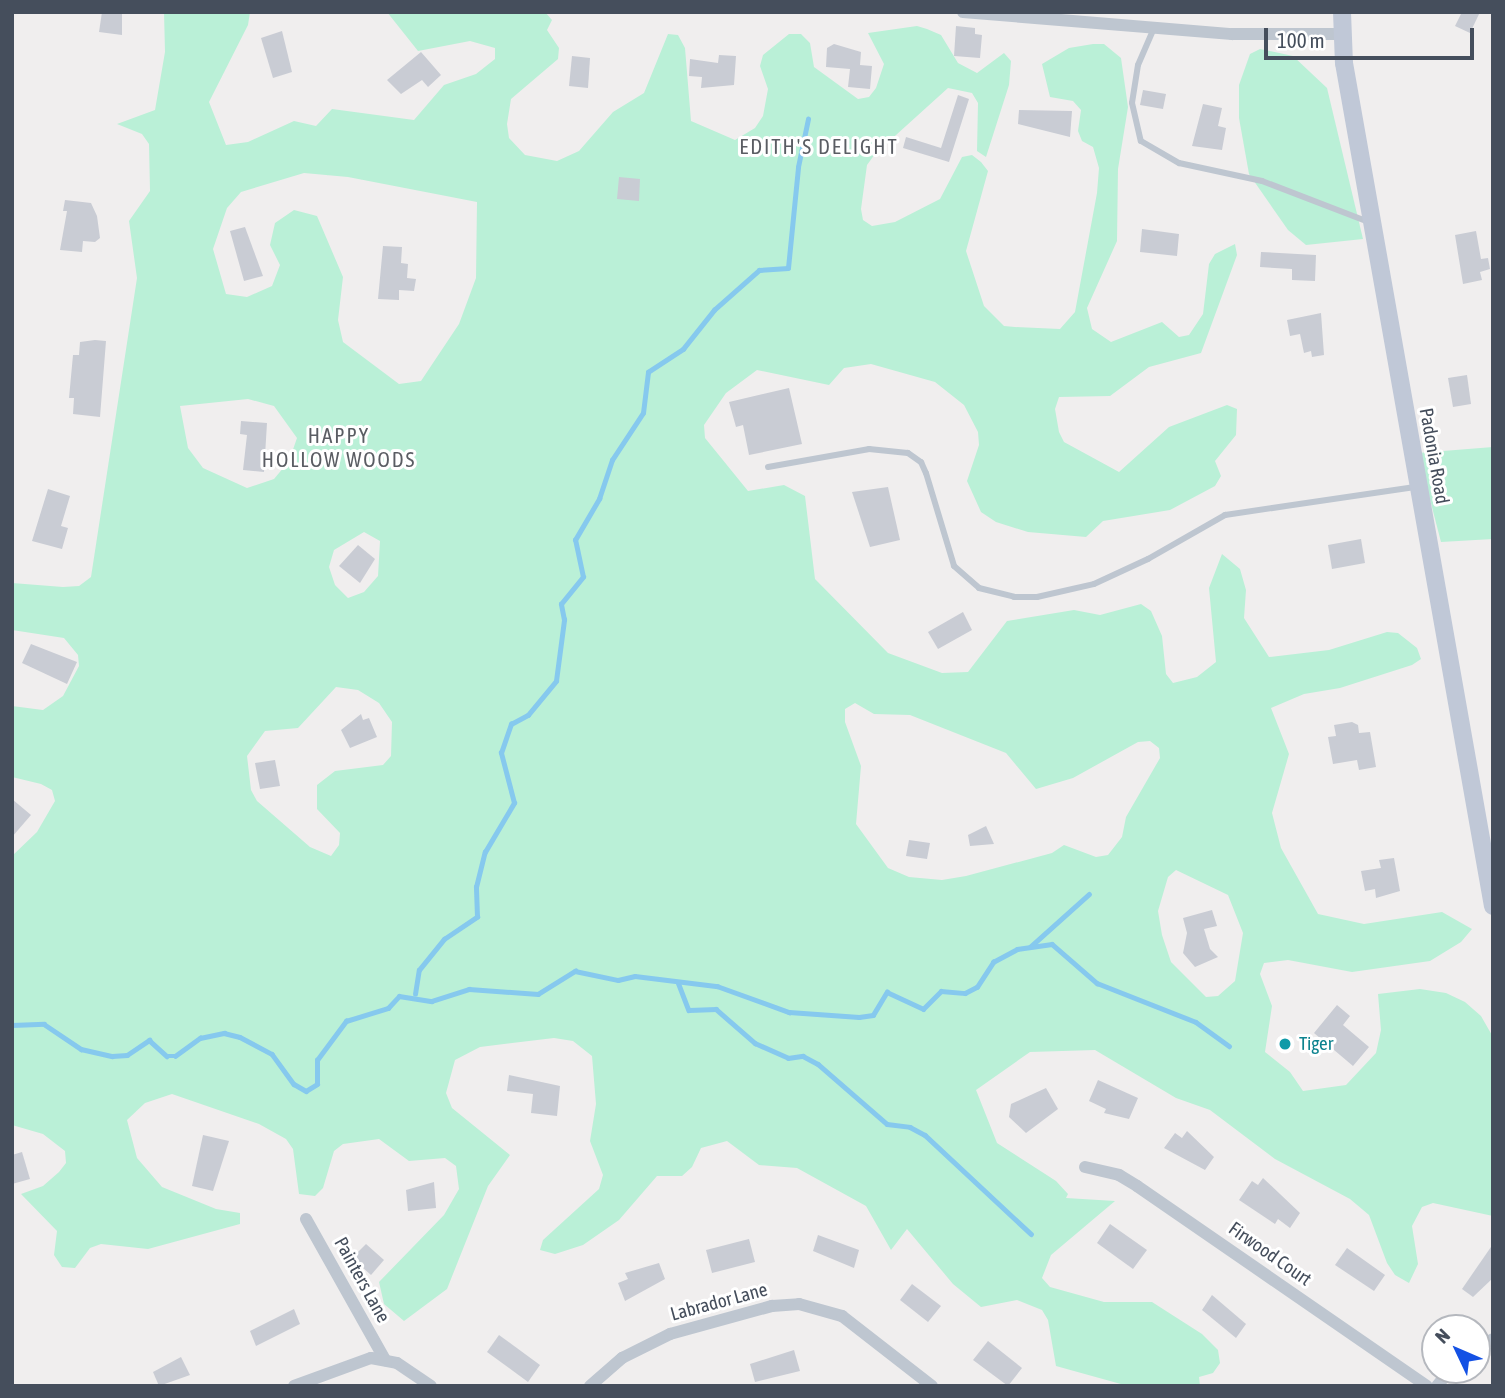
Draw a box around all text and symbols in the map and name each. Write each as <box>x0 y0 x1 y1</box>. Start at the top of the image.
scale bar <box>1267 14 1477 58</box>
text: 100 m <box>1277 28 1325 52</box>
district label: EDITH'S DELIGHT <box>741 133 897 159</box>
street label: Padonia Road <box>1414 406 1454 506</box>
district label: HAPPY HOLLOW WOODS <box>263 422 415 472</box>
place label: Tiger <box>1299 1033 1333 1055</box>
marker: Tiger <box>1277 1036 1293 1052</box>
street label: Firwood Court <box>1224 1217 1316 1291</box>
street label: Painters Lane <box>329 1233 395 1327</box>
street label: Labrador Lane <box>668 1278 770 1326</box>
north arrow <box>1421 1314 1491 1384</box>
text: N <box>1431 1324 1454 1347</box>

